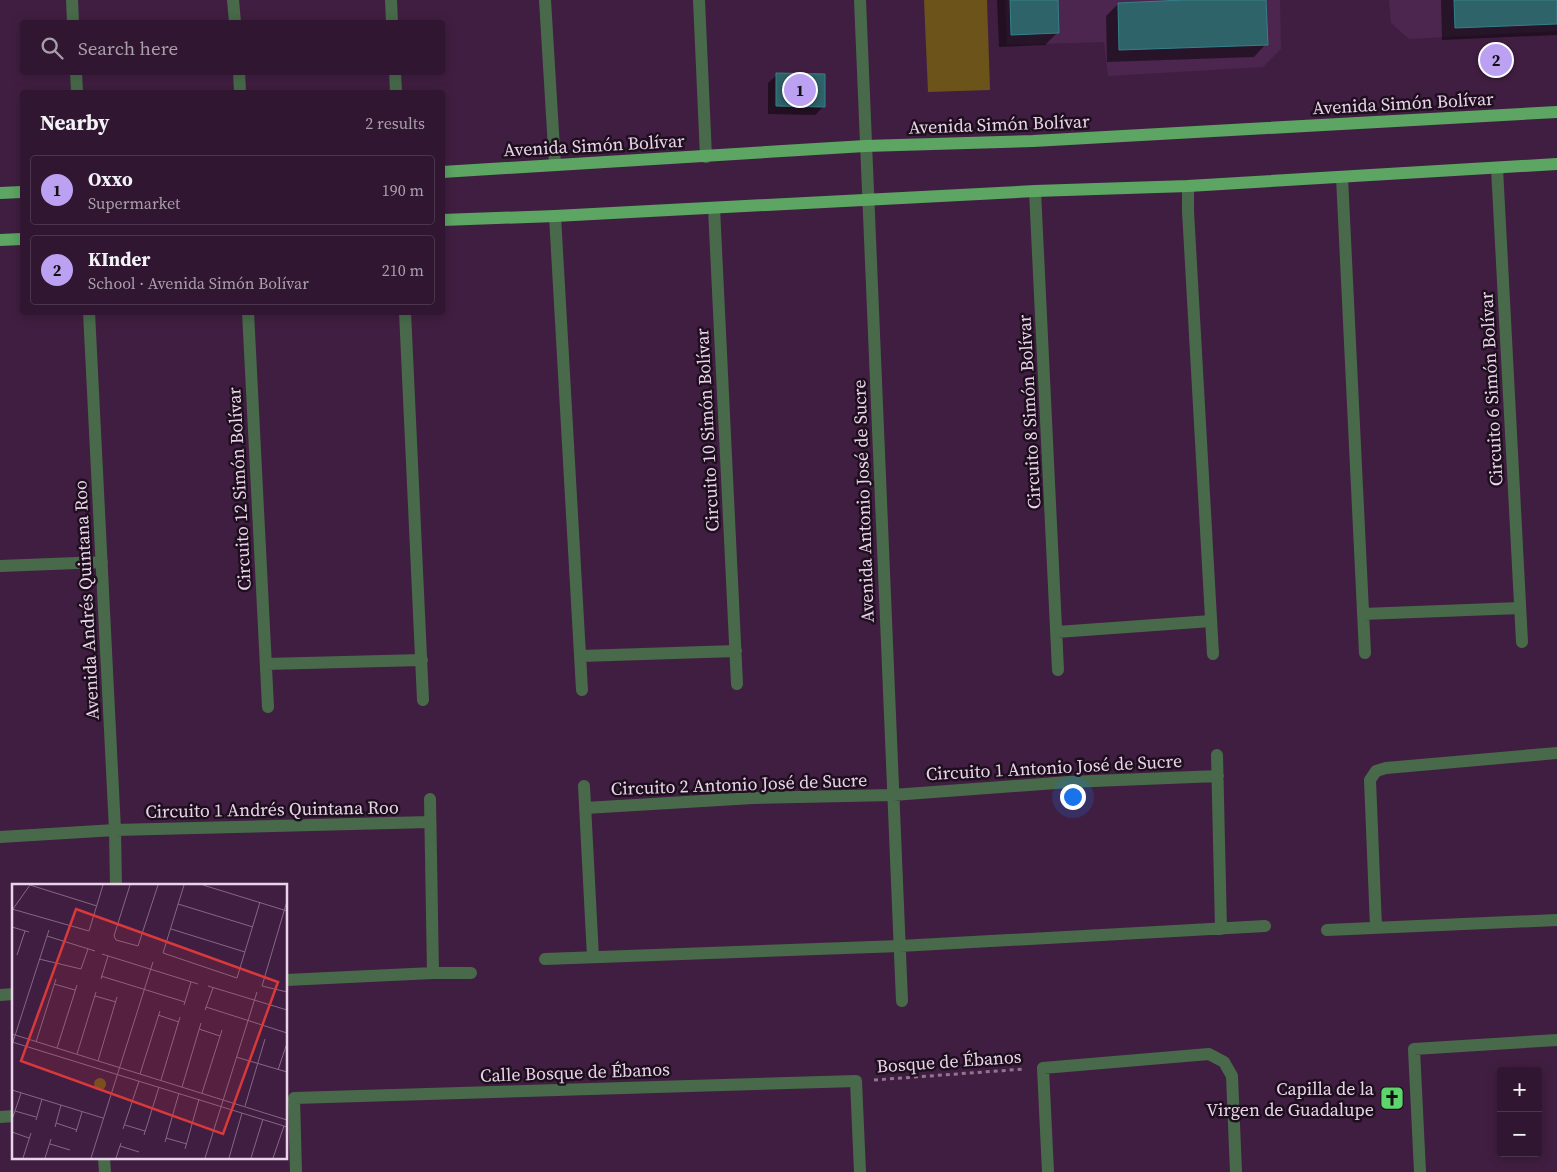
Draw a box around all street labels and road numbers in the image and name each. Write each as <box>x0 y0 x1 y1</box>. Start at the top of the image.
street label: Avenida Simón Bolívar <box>1312 86 1495 120</box>
street label: Avenida Simón Bolívar <box>908 108 1090 140</box>
street label: Avenida Simón Bolívar <box>503 128 686 162</box>
street label: Circuito 6 Simón Bolívar <box>1473 291 1509 487</box>
street label: Circuito 8 Simón Bolívar <box>1011 314 1047 510</box>
street label: Circuito 10 Simón Bolívar <box>689 327 725 532</box>
street label: Avenida Antonio José de Sucre <box>846 379 880 623</box>
street label: Circuito 12 Simón Bolívar <box>221 386 257 591</box>
street label: Avenida Andrés Quintana Roo <box>67 479 105 720</box>
street label: Circuito 1 Antonio José de Sucre <box>925 748 1183 786</box>
street label: Circuito 2 Antonio José de Sucre <box>610 767 868 801</box>
street label: Circuito 1 Andrés Quintana Roo <box>145 794 399 824</box>
street label: Bosque de Ébanos <box>876 1043 1022 1079</box>
street label: Calle Bosque de Ébanos <box>480 1056 670 1088</box>

